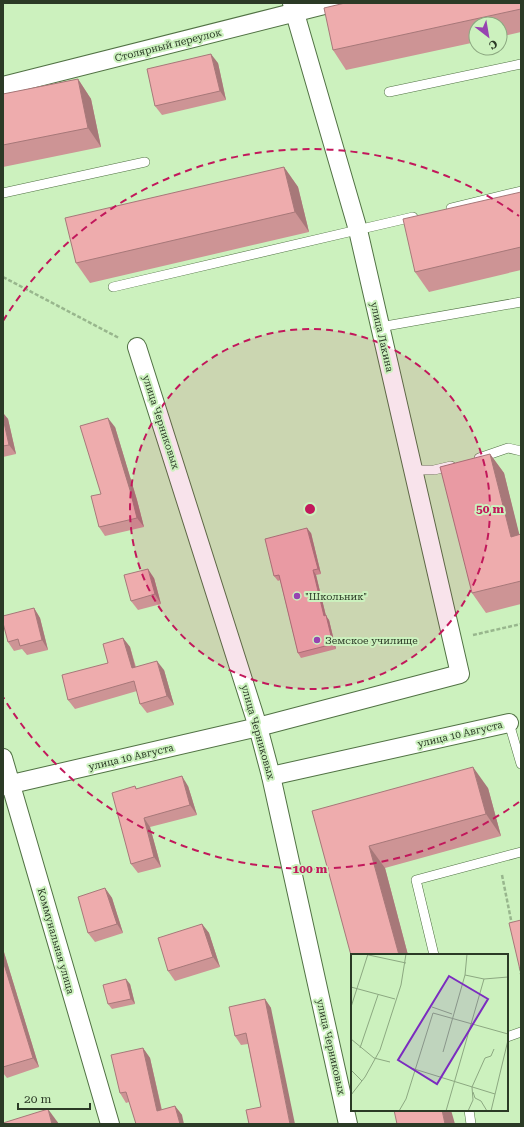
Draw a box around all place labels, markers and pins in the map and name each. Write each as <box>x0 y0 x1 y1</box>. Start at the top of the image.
centre of rings <box>303 502 317 516</box>
marker: "Школьник" <box>292 591 302 601</box>
place label: "Школьник" <box>305 591 367 602</box>
marker: Земское училище <box>312 635 322 645</box>
place label: Земское училище <box>325 635 418 646</box>

